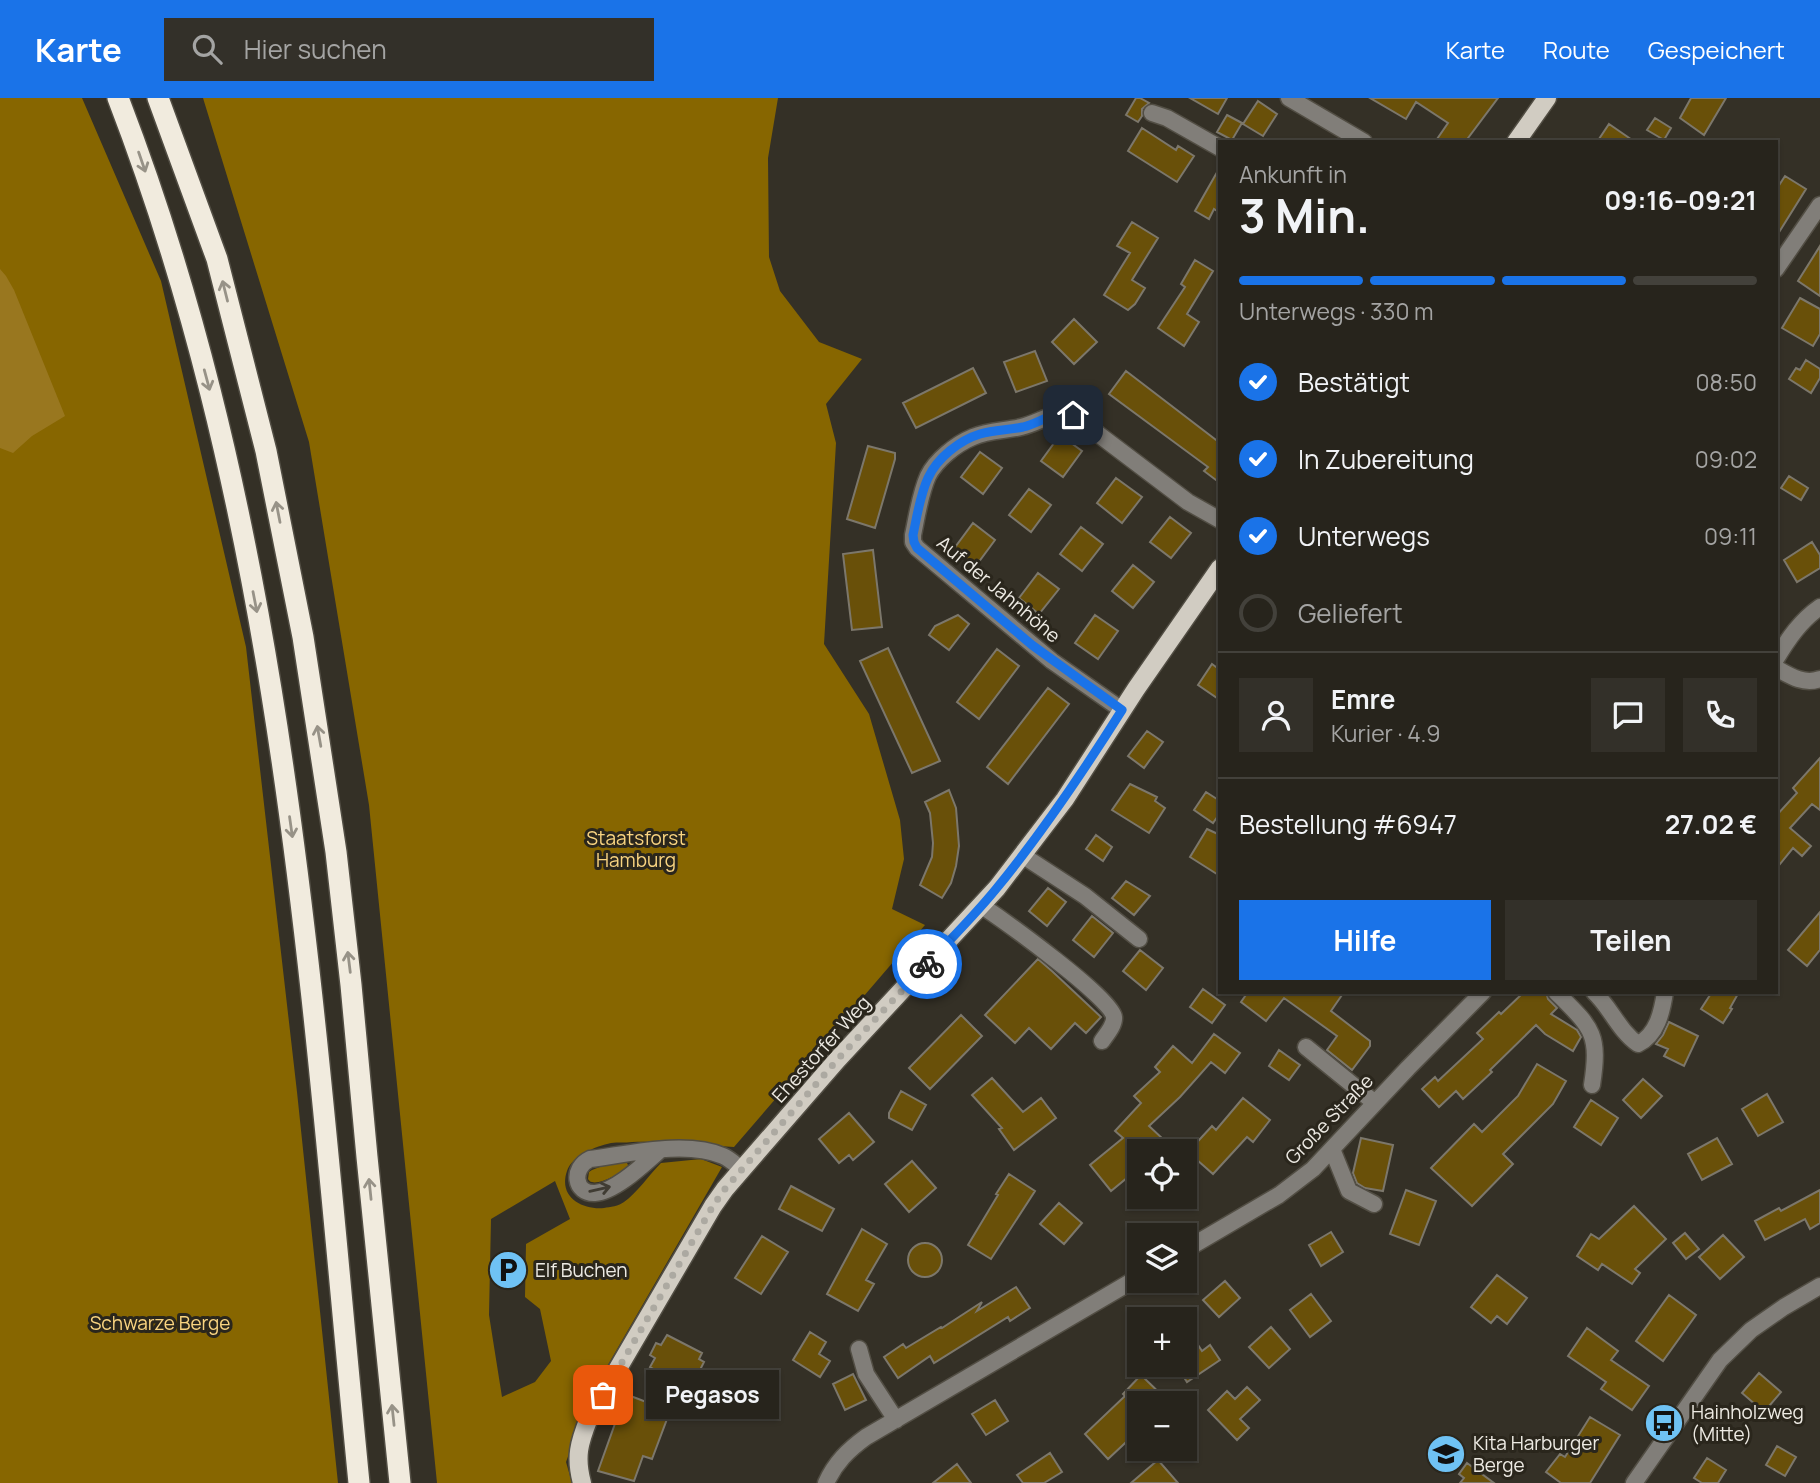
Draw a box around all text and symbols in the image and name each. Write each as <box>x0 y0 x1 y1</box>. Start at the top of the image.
search box <box>164 18 654 81</box>
text: Karte <box>35 27 122 72</box>
icon: search <box>188 30 226 68</box>
text: Hier suchen <box>244 31 387 67</box>
text: Karte <box>1446 33 1505 66</box>
text: Route <box>1543 33 1610 66</box>
text: Gespeichert <box>1648 33 1785 66</box>
one-way arrow <box>136 151 149 173</box>
text: Ankunft in <box>1239 158 1347 190</box>
text: 09:16–09:21 <box>1604 182 1757 218</box>
text: 3 Min. <box>1239 184 1370 247</box>
one-way arrow <box>218 280 231 303</box>
text: Unterwegs · 330 m <box>1239 295 1434 327</box>
icon: check <box>1239 363 1277 401</box>
text: Bestätigt <box>1298 364 1410 400</box>
text: 08:50 <box>1695 366 1757 398</box>
one-way arrow <box>201 368 214 391</box>
pin <box>1043 385 1103 445</box>
icon: home <box>1054 396 1092 434</box>
icon: check <box>1239 440 1277 478</box>
text: In Zubereitung <box>1298 441 1474 477</box>
text: 09:02 <box>1695 443 1757 475</box>
one-way arrow <box>271 501 285 524</box>
icon: check <box>1239 517 1277 555</box>
text: Unterwegs <box>1298 518 1430 554</box>
text: 09:11 <box>1704 520 1757 552</box>
street label: Auf der Jahnhöhe <box>932 530 1066 648</box>
one-way arrow <box>249 590 262 613</box>
text: Geliefert <box>1298 595 1403 631</box>
button: person <box>1239 678 1313 752</box>
button: chat <box>1591 678 1665 752</box>
button: phone <box>1683 678 1757 752</box>
text: Emre <box>1331 681 1395 717</box>
text: Kurier · 4.9 <box>1331 717 1441 749</box>
one-way arrow <box>312 725 325 748</box>
text: Bestellung #6947 <box>1239 806 1457 842</box>
text: 27.02 € <box>1665 806 1757 842</box>
one-way arrow <box>284 815 297 838</box>
park label: Staatsforst Hamburg <box>586 825 686 873</box>
button: Hilfe <box>1239 900 1491 980</box>
button: Teilen <box>1505 900 1757 980</box>
courier <box>892 929 962 999</box>
icon: bike <box>908 945 946 983</box>
one-way arrow <box>342 951 355 974</box>
street label: Ehestorfer Weg <box>766 990 876 1108</box>
street label: Große Straße <box>1279 1068 1379 1170</box>
map controls <box>1127 1139 1197 1461</box>
button: locate <box>1127 1139 1197 1209</box>
one-way arrow <box>364 1178 377 1201</box>
one-way arrow <box>588 1182 610 1195</box>
button: layers <box>1127 1223 1197 1293</box>
parking icon: Elf Buchen <box>487 1249 529 1291</box>
place label: Elf Buchen <box>535 1257 628 1283</box>
button: + <box>1127 1307 1197 1377</box>
park label: Schwarze Berge <box>90 1310 230 1336</box>
pin <box>573 1365 633 1425</box>
callout: Pegasos <box>645 1370 778 1420</box>
icon: bag <box>584 1376 622 1414</box>
text: Pegasos <box>665 1378 760 1410</box>
button: − <box>1127 1391 1197 1461</box>
place label: Hainholzweg (Mitte) <box>1691 1399 1804 1447</box>
bus stop icon: Hainholzweg (Mitte) <box>1643 1402 1685 1444</box>
one-way arrow <box>387 1404 400 1427</box>
place label: Kita Harburger Berge <box>1473 1430 1599 1478</box>
school or university icon: Kita Harburger Berge <box>1425 1433 1467 1475</box>

